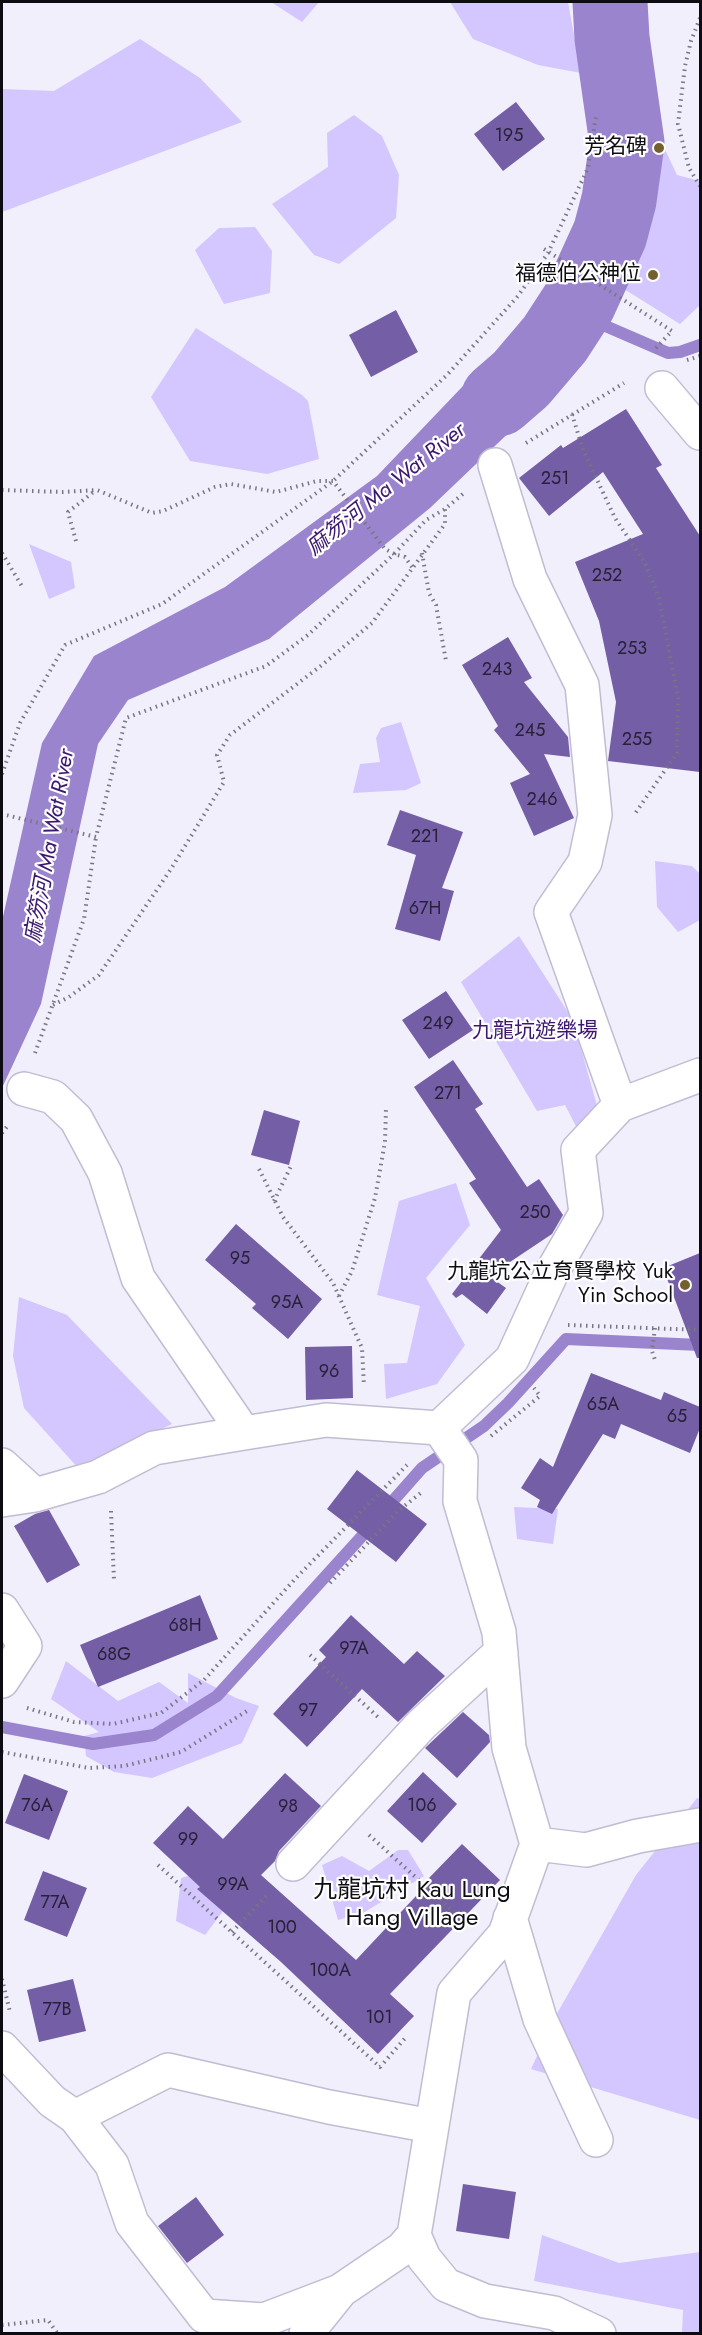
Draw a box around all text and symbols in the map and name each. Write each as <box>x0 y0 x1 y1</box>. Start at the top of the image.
house number: 195 <box>495 126 523 148</box>
place label: 芳名碑 <box>584 135 647 161</box>
marker: 芳名碑 <box>652 141 666 155</box>
place label: 福德伯公神位 <box>515 262 641 288</box>
marker: 福德伯公神位 <box>646 268 660 282</box>
water label: 麻笏河 Ma Wat River <box>302 418 472 562</box>
house number: 251 <box>541 469 569 491</box>
house number: 252 <box>592 566 622 588</box>
house number: 253 <box>617 639 647 661</box>
house number: 243 <box>482 660 512 682</box>
house number: 245 <box>515 721 545 743</box>
house number: 255 <box>622 730 652 752</box>
water label: 麻笏河 Ma Wat River <box>21 747 81 945</box>
house number: 246 <box>526 790 558 812</box>
house number: 221 <box>411 827 439 849</box>
house number: 67H <box>409 899 441 921</box>
house number: 249 <box>422 1014 454 1036</box>
park label: 九龍坑遊樂場 <box>472 1019 598 1045</box>
house number: 271 <box>434 1084 462 1106</box>
house number: 250 <box>519 1203 551 1225</box>
house number: 95 <box>230 1249 250 1271</box>
place label: 九龍坑公立育賢學校 Yuk Yin School <box>447 1260 673 1310</box>
marker: 九龍坑公立育賢學校 Yuk Yin School <box>678 1278 692 1292</box>
house number: 95A <box>271 1293 303 1315</box>
house number: 96 <box>319 1362 339 1384</box>
house number: 65A <box>587 1395 619 1417</box>
house number: 65 <box>667 1407 687 1429</box>
house number: 68H <box>168 1616 202 1638</box>
house number: 97A <box>339 1639 369 1661</box>
house number: 68G <box>97 1645 131 1667</box>
house number: 97 <box>298 1701 318 1723</box>
house number: 76A <box>21 1796 53 1818</box>
house number: 106 <box>407 1796 437 1818</box>
house number: 98 <box>278 1797 298 1819</box>
house number: 99 <box>178 1830 198 1852</box>
house number: 99A <box>217 1875 249 1897</box>
district label: 九龍坑村 Kau Lung Hang Village <box>313 1877 511 1933</box>
house number: 77A <box>41 1893 69 1915</box>
house number: 100 <box>267 1918 297 1940</box>
house number: 100A <box>309 1961 351 1983</box>
house number: 77B <box>43 2000 71 2022</box>
house number: 101 <box>366 2008 392 2030</box>

